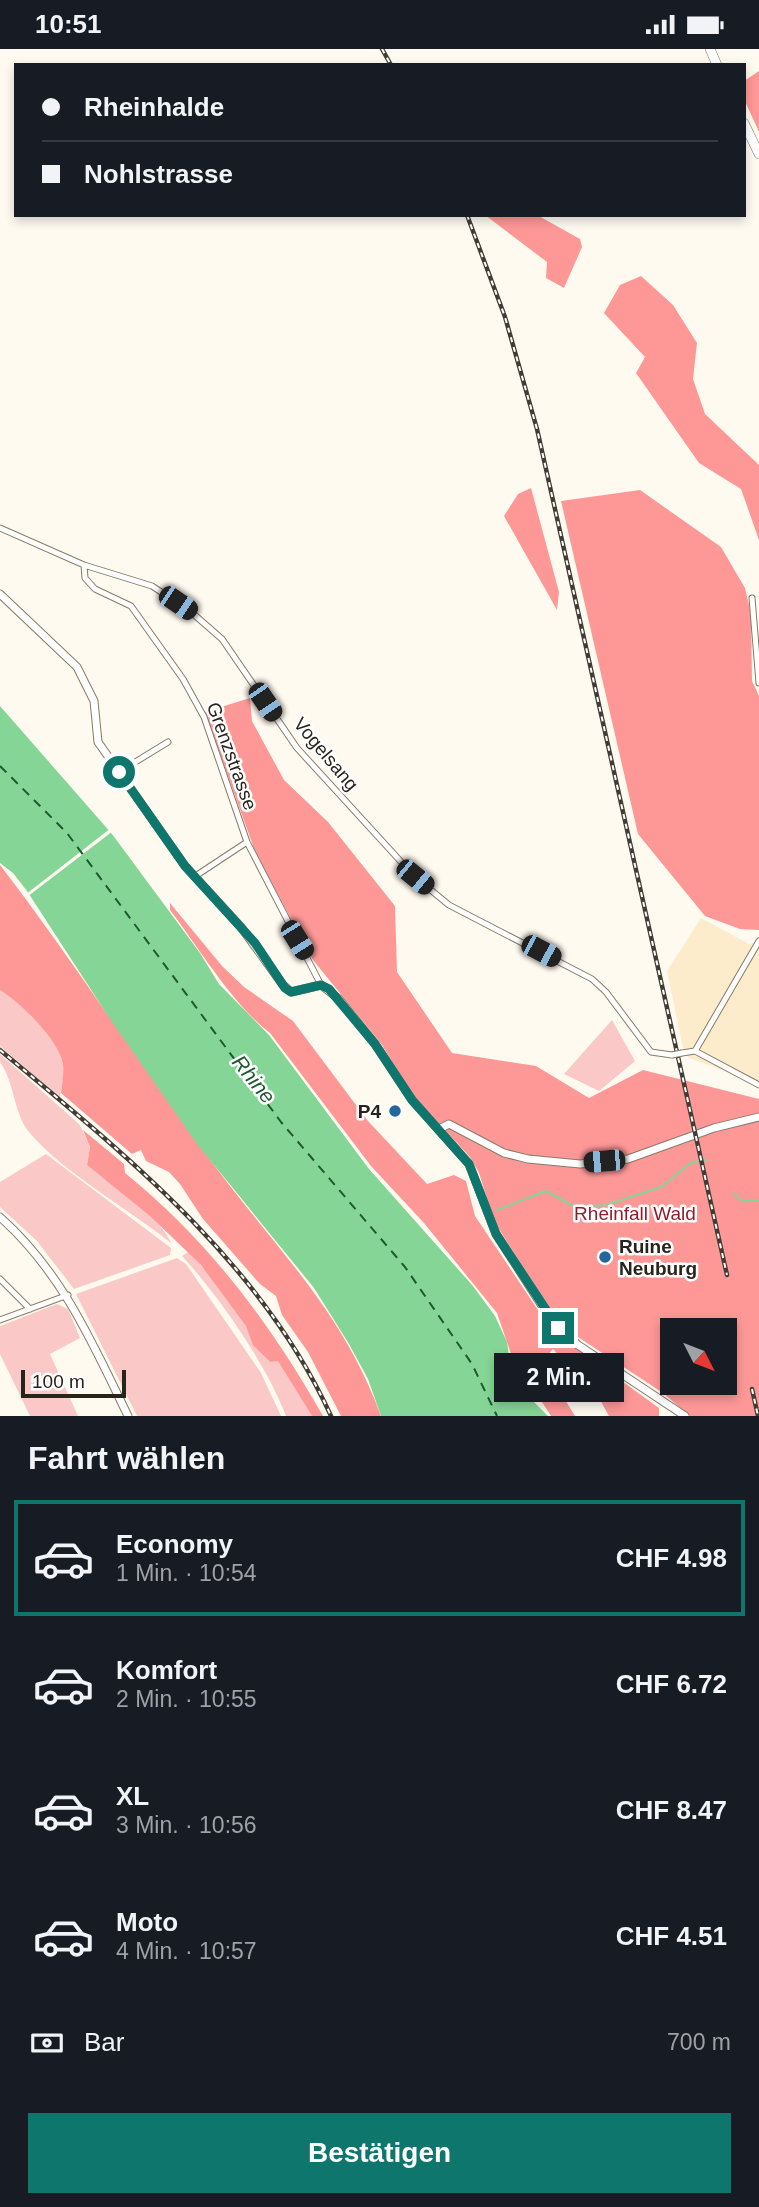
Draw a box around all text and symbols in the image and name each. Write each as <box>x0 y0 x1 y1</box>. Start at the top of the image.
text: 10:51 <box>35 9 102 39</box>
text: Rheinhalde <box>84 92 224 122</box>
text: Nohlstrasse <box>84 159 233 189</box>
car <box>155 583 202 623</box>
car <box>245 679 286 725</box>
street label: Grenzstrasse <box>203 699 261 813</box>
street label: Vogelsang <box>289 713 363 795</box>
route start <box>103 756 135 788</box>
car <box>393 856 438 898</box>
car <box>277 917 318 963</box>
car <box>518 932 565 970</box>
water label: Rhine <box>228 1050 280 1108</box>
place label: P4 <box>358 1101 381 1122</box>
marker: P4 <box>387 1103 403 1119</box>
car <box>583 1149 626 1173</box>
park label: Rheinfall Wald <box>574 1203 696 1224</box>
place label: Ruine Neuburg <box>619 1236 697 1279</box>
marker: Ruine Neuburg <box>597 1249 613 1265</box>
route end <box>542 1312 574 1344</box>
north arrow <box>660 1318 737 1395</box>
map controls <box>660 1318 737 1395</box>
callout: 2 Min. <box>493 1353 623 1401</box>
text: 2 Min. <box>526 1364 592 1390</box>
scale bar <box>21 1367 126 1399</box>
text: 100 m <box>32 1371 85 1392</box>
text: Fahrt wählen <box>28 1440 225 1476</box>
icon: car <box>32 1527 95 1590</box>
text: Economy <box>116 1529 233 1559</box>
text: CHF 4.98 <box>616 1543 727 1573</box>
text: 1 Min. · 10:54 <box>116 1560 257 1586</box>
icon: car <box>32 1653 95 1716</box>
text: Komfort <box>116 1655 217 1685</box>
text: CHF 6.72 <box>616 1669 727 1699</box>
text: 2 Min. · 10:55 <box>116 1686 257 1712</box>
icon: car <box>32 1779 95 1842</box>
text: XL <box>116 1781 149 1811</box>
text: CHF 8.47 <box>616 1795 727 1825</box>
text: 3 Min. · 10:56 <box>116 1812 257 1838</box>
icon: car <box>32 1905 95 1968</box>
text: Moto <box>116 1907 178 1937</box>
text: CHF 4.51 <box>616 1921 727 1951</box>
text: 4 Min. · 10:57 <box>116 1938 257 1964</box>
icon: cash <box>28 2024 66 2062</box>
text: Bar <box>84 2027 124 2057</box>
text: 700 m <box>667 2029 731 2055</box>
button: Bestätigen <box>28 2113 731 2193</box>

